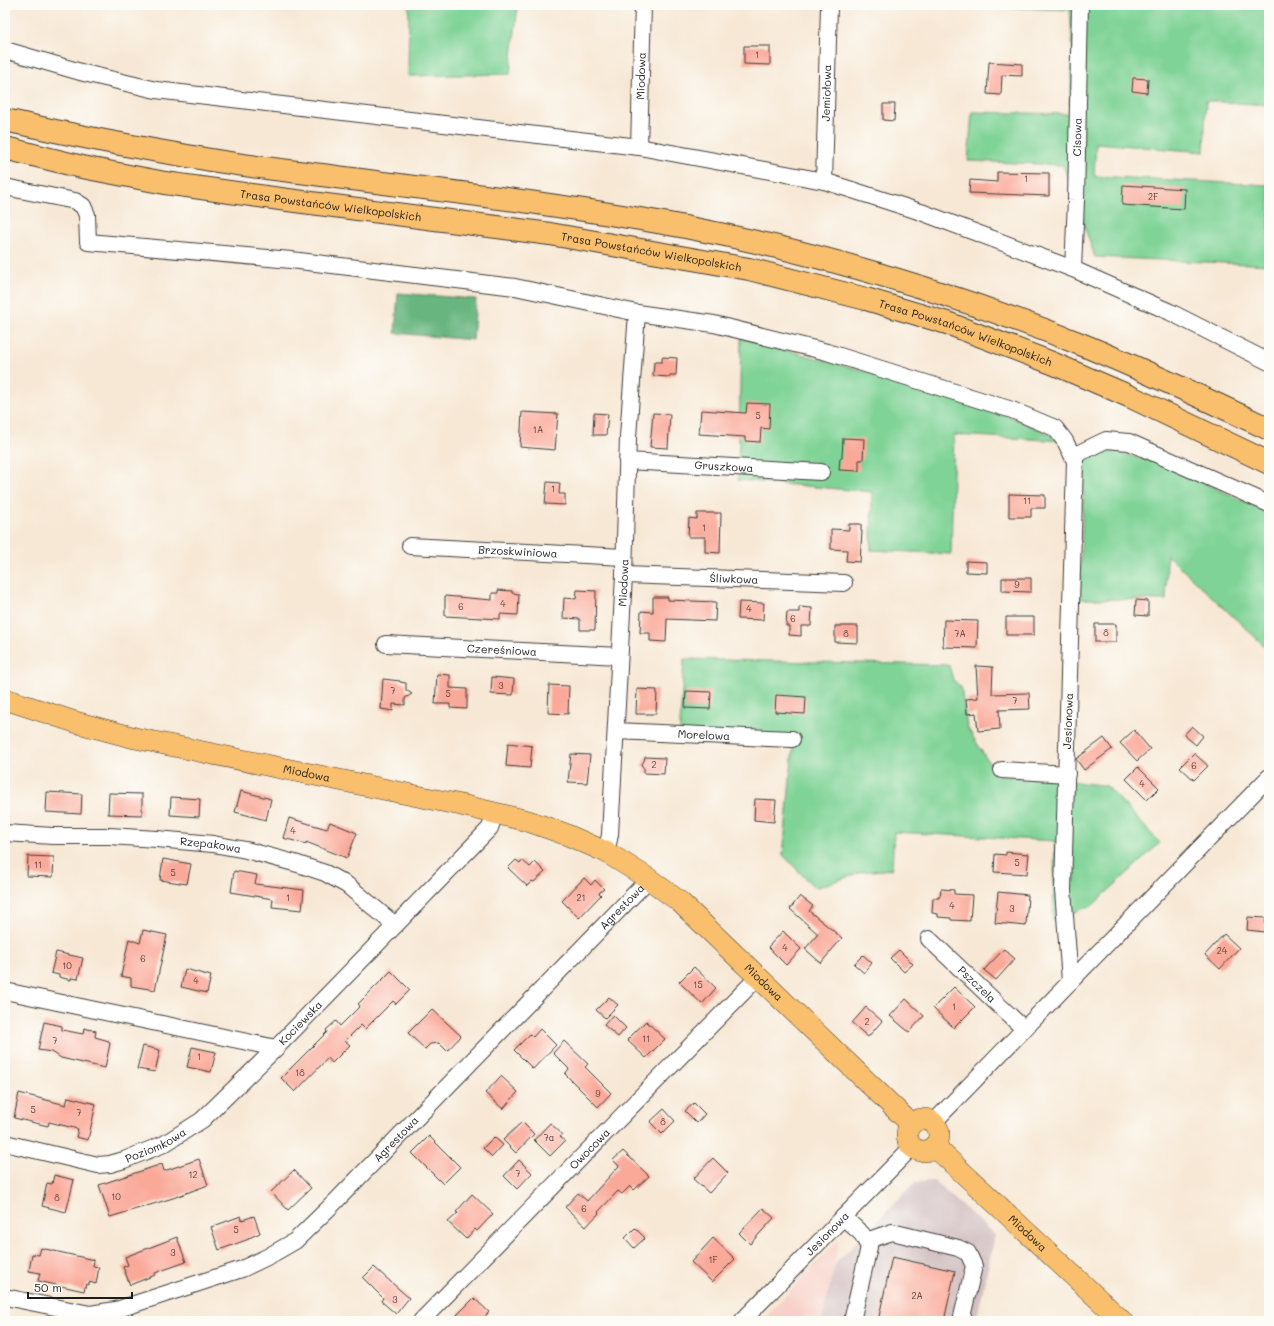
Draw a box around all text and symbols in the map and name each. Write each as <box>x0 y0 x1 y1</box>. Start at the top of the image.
house number: 1 <box>755 49 759 60</box>
street label: Miodowa <box>632 52 649 100</box>
street label: Jemiołowa <box>818 64 834 122</box>
street label: Cisowa <box>1069 118 1085 156</box>
house number: 1 <box>1024 173 1028 184</box>
street label: Trasa Powstańców Wielkopolskich <box>239 186 422 224</box>
house number: 2F <box>1148 191 1158 202</box>
street label: Trasa Powstańców Wielkopolskich <box>560 228 743 275</box>
street label: Trasa Powstańców Wielkopolskich <box>877 295 1054 369</box>
house number: 5 <box>755 410 761 421</box>
house number: 1A <box>533 424 543 435</box>
street label: Gruszkowa <box>694 457 754 475</box>
house number: 1 <box>551 483 555 494</box>
house number: 11 <box>1023 495 1031 506</box>
house number: 1 <box>702 522 706 533</box>
street label: Brzoskwiniowa <box>478 542 558 561</box>
street label: Miodowa <box>614 559 631 607</box>
street label: Śliwkowa <box>709 570 759 587</box>
house number: 9 <box>1014 579 1020 590</box>
house number: 4 <box>500 598 506 609</box>
house number: 6 <box>458 601 464 612</box>
house number: 4 <box>746 603 752 614</box>
house number: 6 <box>790 613 796 624</box>
house number: 8 <box>1103 627 1109 638</box>
house number: 8 <box>843 628 849 639</box>
house number: 7A <box>954 628 966 639</box>
street label: Czereśniowa <box>467 640 537 659</box>
house number: 3 <box>498 680 504 691</box>
house number: 7 <box>390 685 396 696</box>
house number: 5 <box>445 688 451 699</box>
street label: Jesionowa <box>1059 693 1076 749</box>
house number: 7 <box>1012 695 1018 706</box>
street label: Morelowa <box>677 726 731 743</box>
house number: 2 <box>651 759 657 770</box>
house number: 6 <box>1191 760 1197 771</box>
street label: Miodowa <box>282 761 332 785</box>
house number: 4 <box>1139 778 1145 789</box>
house number: 4 <box>290 825 296 836</box>
street label: Rzepakowa <box>179 833 242 856</box>
house number: 5 <box>1014 857 1020 868</box>
house number: 11 <box>34 859 42 870</box>
house number: 5 <box>170 867 176 878</box>
street label: Agrestowa <box>596 880 647 933</box>
house number: 1 <box>286 892 290 903</box>
house number: 21 <box>576 892 586 903</box>
house number: 4 <box>949 900 955 911</box>
house number: 3 <box>1009 903 1015 914</box>
house number: 4 <box>782 942 788 953</box>
house number: 24 <box>1217 945 1228 956</box>
house number: 6 <box>140 953 146 964</box>
house number: 10 <box>62 960 72 971</box>
street label: Miodowa <box>742 960 787 1004</box>
street label: Pszczela <box>955 962 1000 1006</box>
house number: 4 <box>193 975 199 986</box>
house number: 15 <box>693 979 703 990</box>
street label: Kociewska <box>275 997 325 1048</box>
house number: 1 <box>952 1001 956 1012</box>
house number: 2 <box>864 1016 870 1027</box>
house number: 11 <box>642 1033 650 1044</box>
house number: 7 <box>52 1035 58 1046</box>
house number: 1 <box>197 1051 201 1062</box>
house number: 18 <box>295 1067 305 1078</box>
house number: 9 <box>595 1088 601 1099</box>
house number: 5 <box>30 1104 36 1115</box>
house number: 7 <box>76 1107 82 1118</box>
street label: Agrestowa <box>370 1112 422 1165</box>
house number: 8 <box>660 1116 666 1127</box>
street label: Poziomkowa <box>123 1124 189 1166</box>
street label: Owocowa <box>566 1125 613 1172</box>
house number: 7a <box>544 1132 555 1143</box>
house number: 7 <box>515 1168 521 1179</box>
house number: 12 <box>188 1169 198 1180</box>
house number: 10 <box>111 1191 121 1202</box>
house number: 8 <box>54 1192 60 1203</box>
house number: 6 <box>581 1203 587 1214</box>
street label: Jesionowa <box>802 1208 852 1259</box>
street label: Miodowa <box>1005 1211 1051 1255</box>
house number: 5 <box>233 1224 239 1235</box>
house number: 3 <box>170 1247 176 1258</box>
house number: 1F <box>708 1254 718 1265</box>
scale bar <box>28 1274 132 1300</box>
text: 50 m <box>34 1279 62 1295</box>
house number: 2A <box>911 1290 923 1301</box>
house number: 3 <box>392 1294 398 1305</box>

